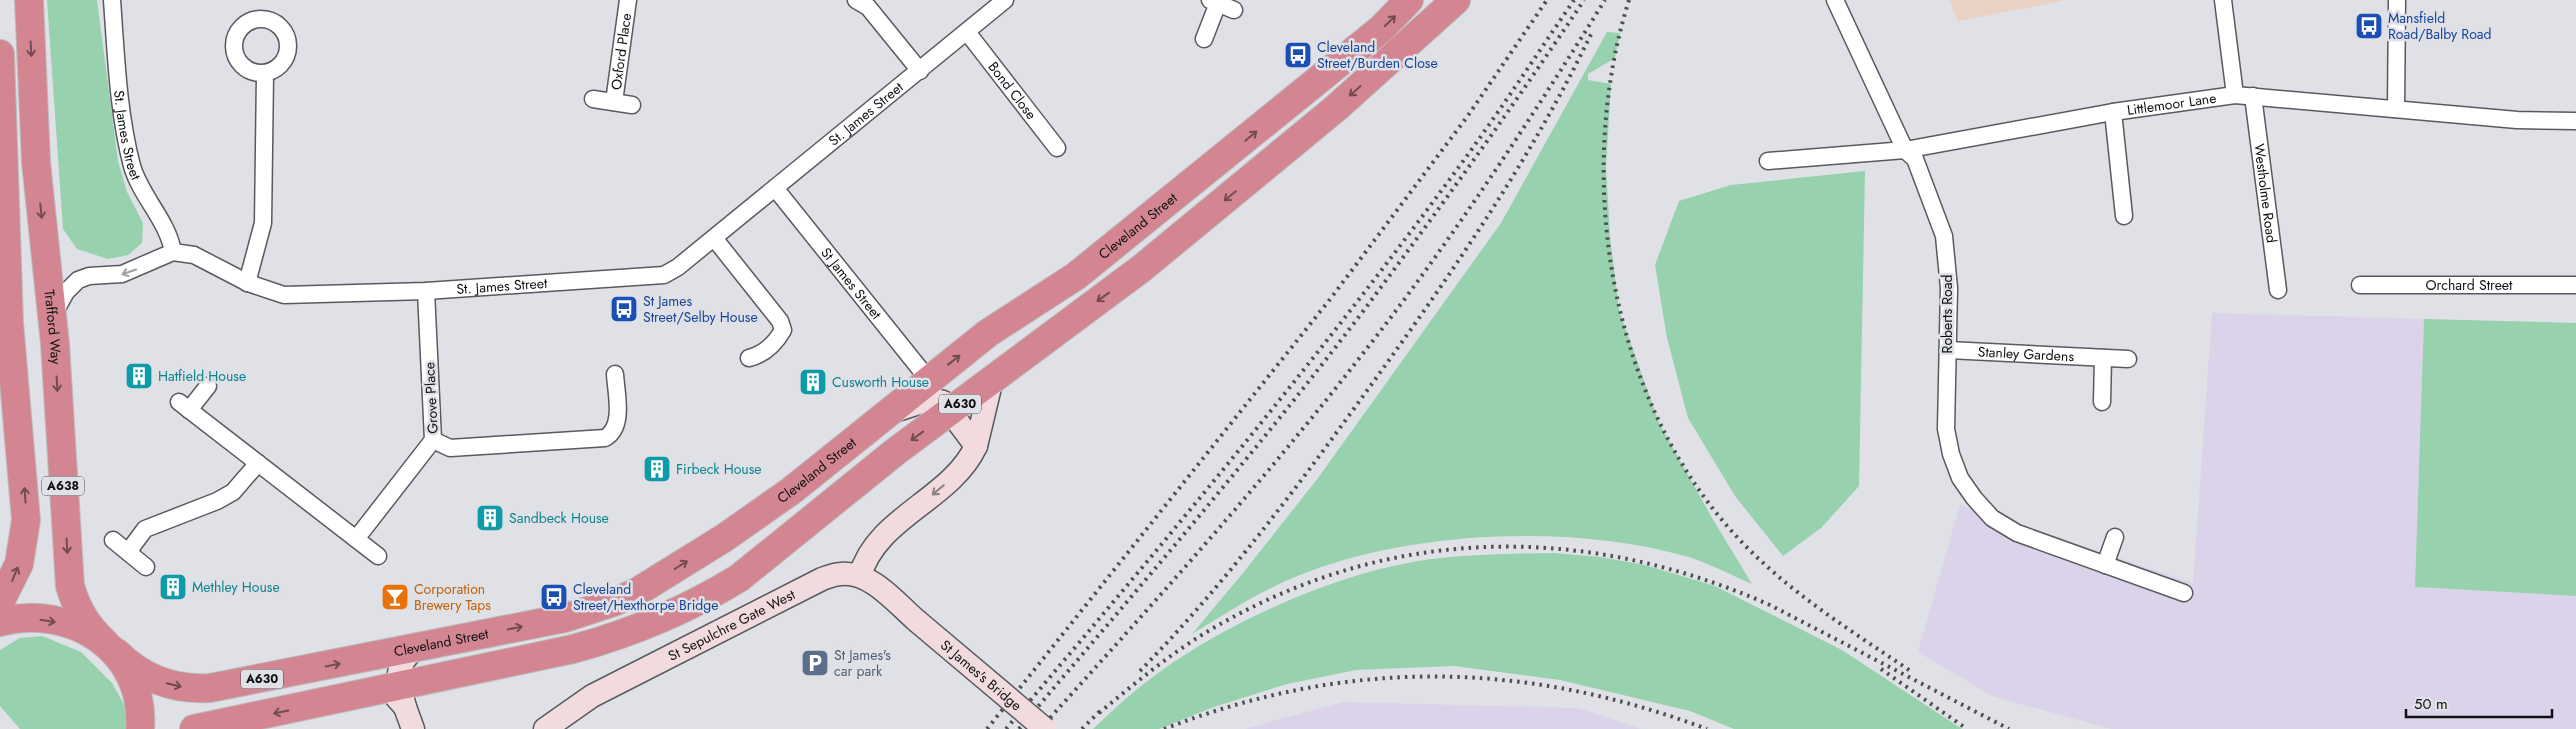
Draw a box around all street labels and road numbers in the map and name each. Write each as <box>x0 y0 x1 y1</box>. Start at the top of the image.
street label: Oxford Place <box>606 12 636 91</box>
street label: Bond Close <box>984 57 1041 124</box>
street label: St. James Street <box>824 77 908 150</box>
street label: Littlemoor Lane <box>2126 88 2218 120</box>
street label: St. James Street <box>109 89 146 184</box>
street label: Westholme Road <box>2249 142 2282 244</box>
street label: Cleveland Street <box>1094 188 1182 264</box>
street label: St James Street <box>816 243 887 324</box>
street label: St. James Street <box>456 273 548 299</box>
street label: Roberts Road <box>1937 275 1957 353</box>
street label: Orchard Street <box>2426 275 2513 295</box>
street label: Trafford Way <box>39 289 66 366</box>
street label: Stanley Gardens <box>1977 342 2075 366</box>
street label: Grove Place <box>419 362 443 434</box>
road number: A630 <box>939 394 981 414</box>
street label: Cleveland Street <box>773 432 861 508</box>
road number: A638 <box>42 476 84 496</box>
street label: St Sepulchre Gate West <box>665 584 799 666</box>
street label: Cleveland Street <box>392 623 491 662</box>
street label: St James's Bridge <box>936 635 1026 715</box>
road number: A630 <box>241 670 283 689</box>

